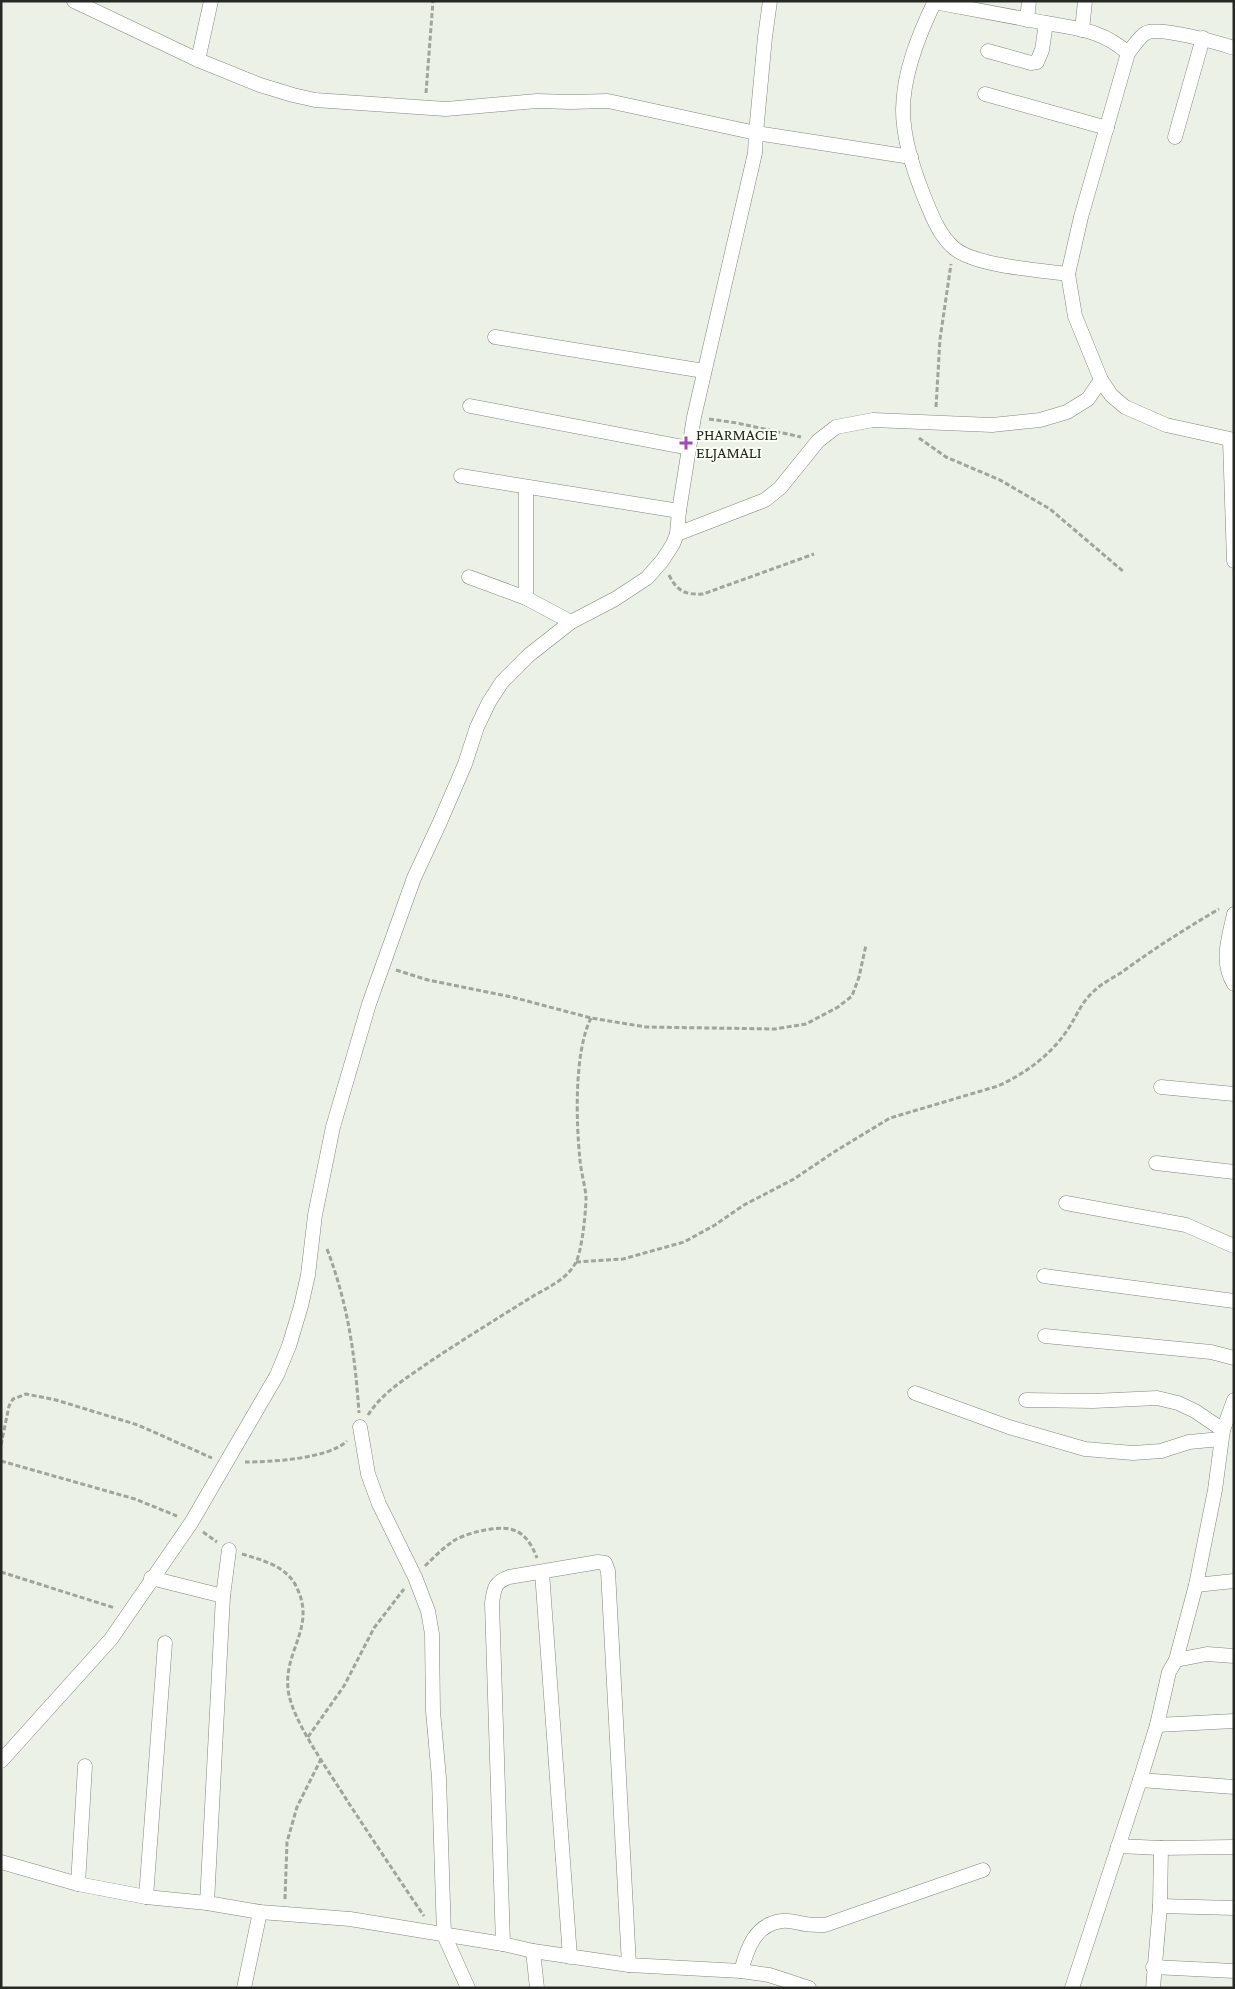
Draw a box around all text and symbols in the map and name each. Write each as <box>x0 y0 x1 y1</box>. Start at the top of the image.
place label: PHARMACIE ELJAMALI <box>696 426 778 462</box>
marker: PHARMACIE ELJAMALI <box>680 437 692 449</box>

